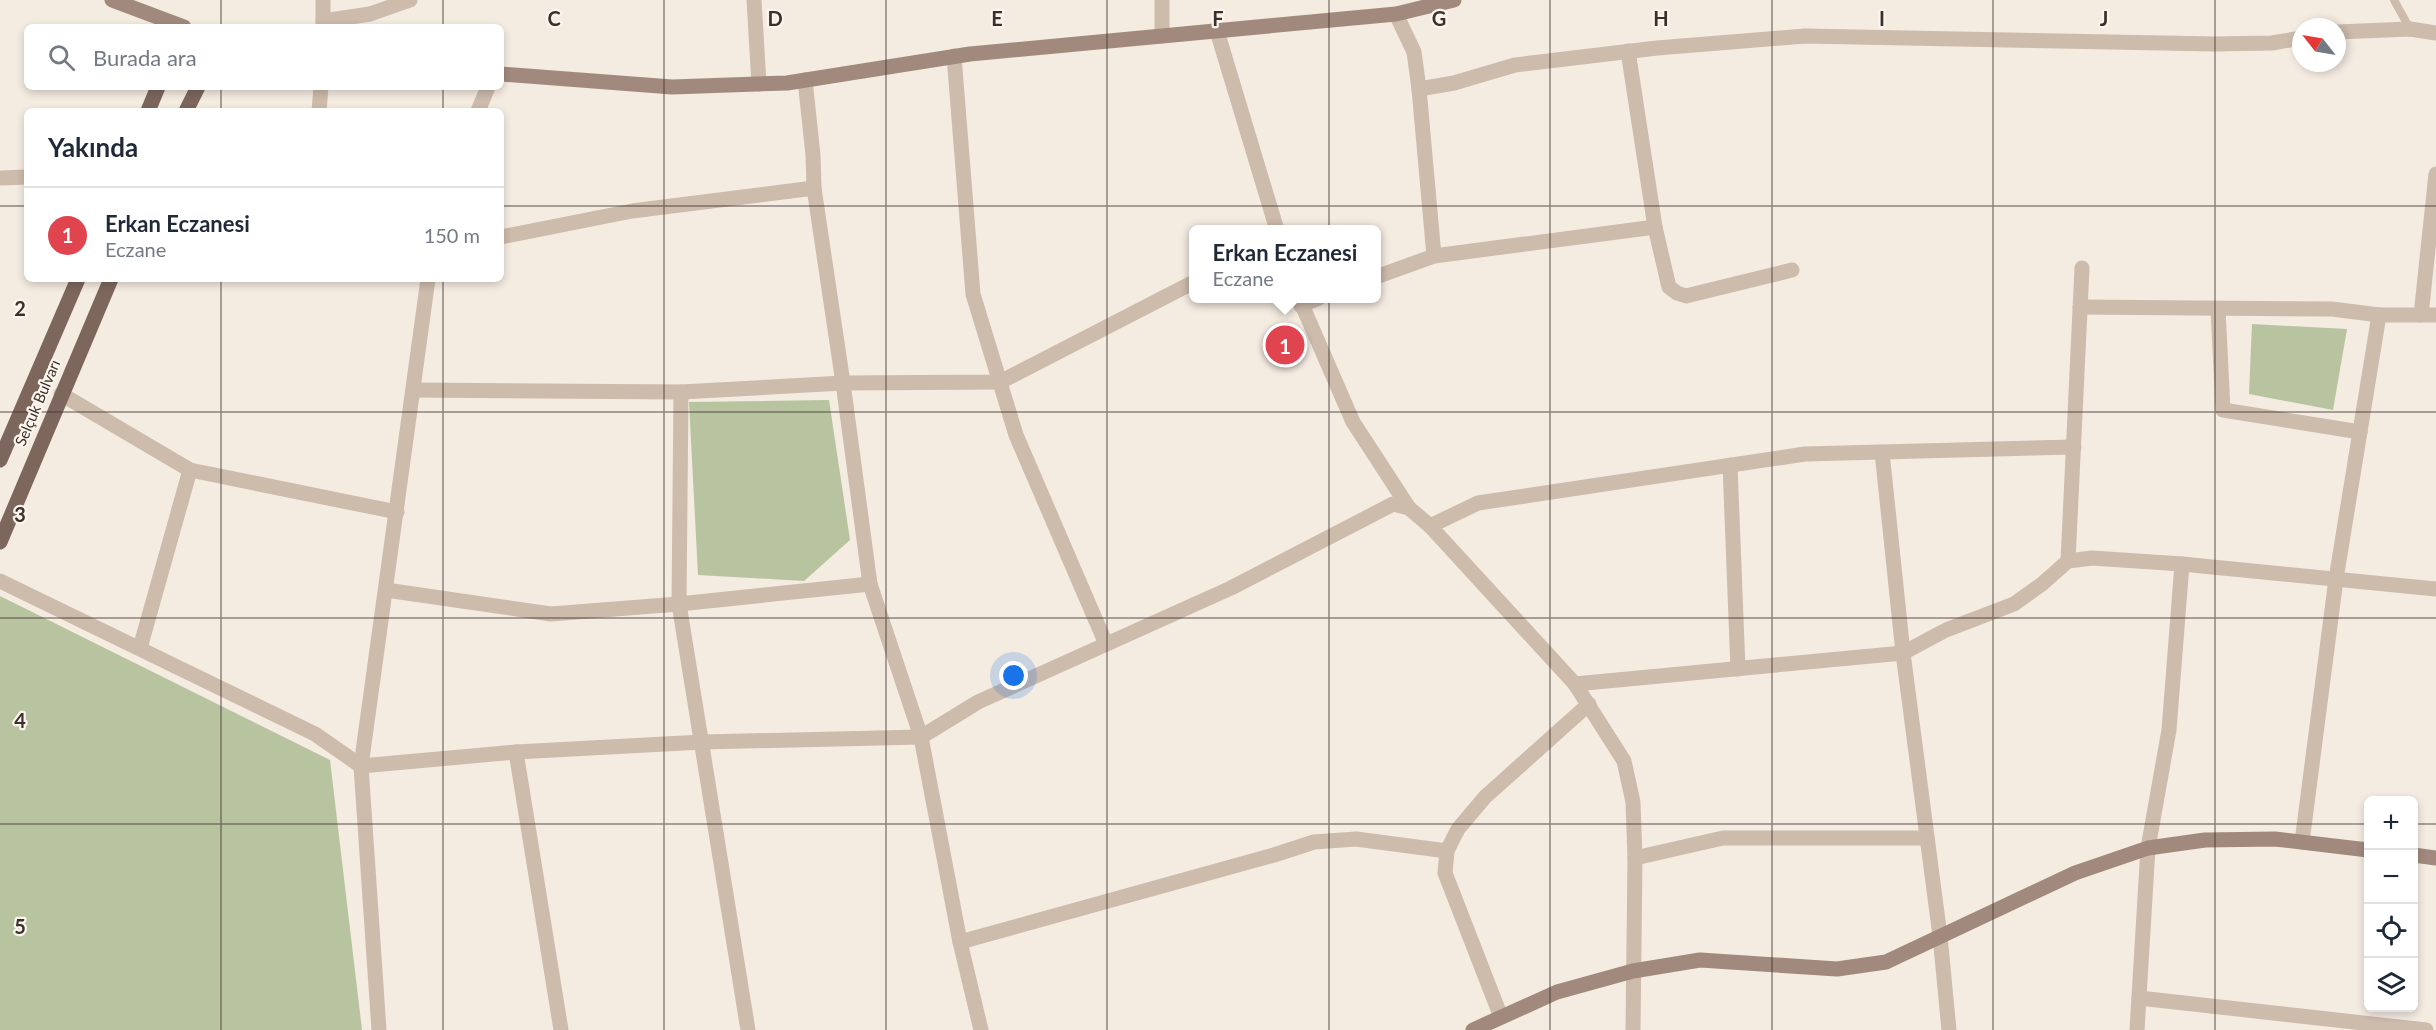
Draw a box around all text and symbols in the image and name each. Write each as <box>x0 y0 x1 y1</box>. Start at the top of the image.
text: C <box>547 6 561 30</box>
text: D <box>767 6 783 30</box>
text: E <box>991 6 1003 30</box>
text: F <box>1212 6 1224 30</box>
text: G <box>1432 6 1446 30</box>
text: H <box>1653 6 1669 30</box>
text: I <box>1879 6 1885 30</box>
text: J <box>2100 6 2108 30</box>
north arrow <box>2292 18 2346 72</box>
search box <box>24 24 504 90</box>
icon: search <box>45 41 78 74</box>
text: Burada ara <box>93 44 197 71</box>
text: Yakında <box>48 131 138 163</box>
text: Erkan Eczanesi <box>105 210 250 237</box>
text: 1 <box>62 223 73 247</box>
text: 150 m <box>424 223 480 247</box>
popup <box>1189 225 1381 303</box>
text: Eczane <box>105 237 166 261</box>
text: Erkan Eczanesi <box>1213 239 1357 266</box>
text: Eczane <box>1213 266 1274 290</box>
text: 2 <box>14 296 26 320</box>
pin: 1 <box>1266 322 1304 368</box>
street label: Selçuk Bulvarı <box>11 357 63 449</box>
text: 3 <box>14 502 26 526</box>
your location <box>999 661 1028 690</box>
text: 4 <box>14 708 26 732</box>
map controls <box>2364 796 2418 1012</box>
button: + <box>2364 796 2418 850</box>
button: − <box>2364 850 2418 904</box>
button: locate <box>2364 904 2418 958</box>
text: 5 <box>14 914 26 938</box>
button: layers <box>2364 958 2418 1012</box>

